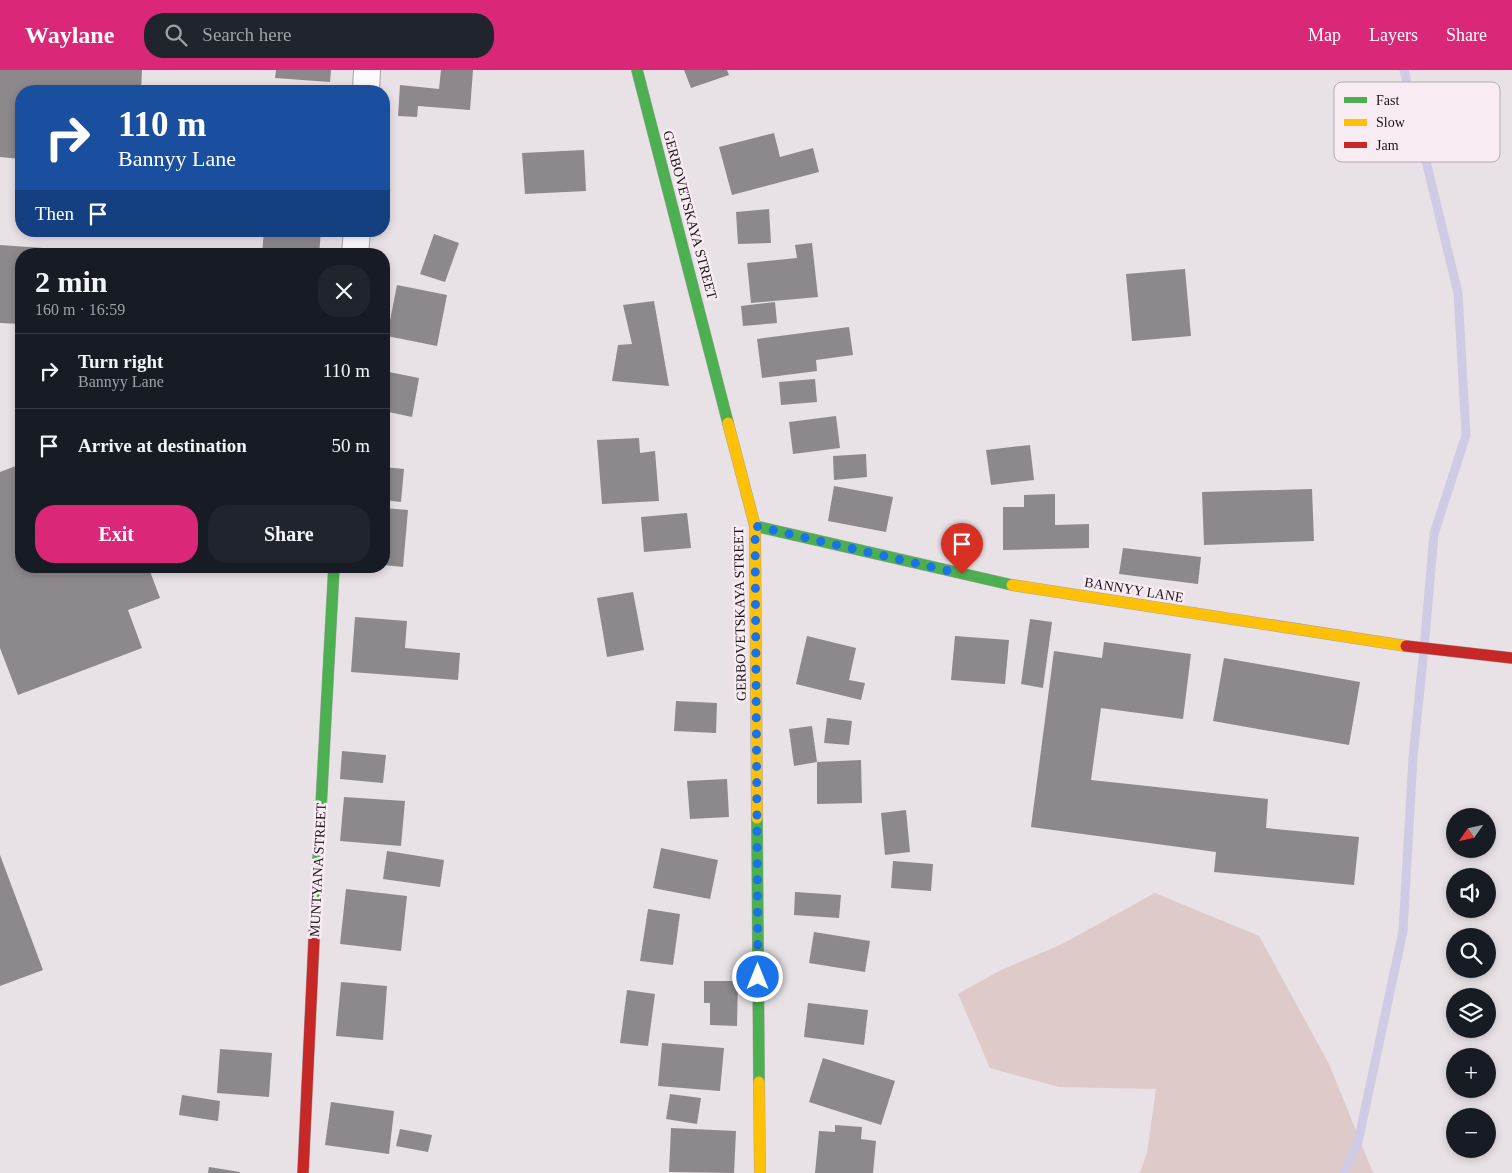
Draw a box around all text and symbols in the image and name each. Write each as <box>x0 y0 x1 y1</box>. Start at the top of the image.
search box <box>144 13 494 58</box>
icon: search <box>162 21 190 49</box>
text: Waylane <box>25 22 114 48</box>
text: Search here <box>202 24 291 45</box>
text: Map <box>1308 25 1341 45</box>
text: Layers <box>1369 25 1418 45</box>
text: Share <box>1446 25 1487 45</box>
legend <box>1334 82 1500 162</box>
text: Fast <box>1376 93 1399 108</box>
icon: right <box>35 105 100 170</box>
text: 110 m <box>118 105 206 144</box>
text: Slow <box>1376 115 1406 130</box>
street label: GERBOVETSKAYA STREET <box>660 129 720 301</box>
text: Jam <box>1376 138 1399 153</box>
text: Bannyy Lane <box>118 146 236 171</box>
icon: arrive <box>84 200 112 228</box>
text: Then <box>35 203 74 224</box>
text: 2 min <box>35 265 108 298</box>
button: close <box>318 265 370 317</box>
text: 160 m · 16:59 <box>35 301 125 318</box>
text: Turn right <box>78 351 163 372</box>
icon: right <box>35 357 63 385</box>
text: 110 m <box>323 360 370 381</box>
text: Bannyy Lane <box>78 373 164 390</box>
icon: arrive <box>35 432 63 460</box>
text: Arrive at destination <box>78 435 247 456</box>
text: 50 m <box>331 435 370 456</box>
button: Exit <box>35 505 198 563</box>
button: Share <box>208 505 370 563</box>
pin <box>941 523 983 574</box>
street label: GERBOVETSKAYA STREET <box>731 526 749 701</box>
icon: arrive <box>948 530 976 558</box>
street label: BANNYY LANE <box>1083 575 1185 605</box>
street label: MUNTYANA STREET <box>307 802 329 937</box>
north arrow <box>1446 808 1496 858</box>
map controls <box>1446 808 1496 1158</box>
button: sound <box>1446 868 1496 918</box>
button: search <box>1446 928 1496 978</box>
position arrow <box>731 950 783 1002</box>
button: layers <box>1446 988 1496 1038</box>
button: + <box>1446 1048 1496 1098</box>
button: − <box>1446 1108 1496 1158</box>

